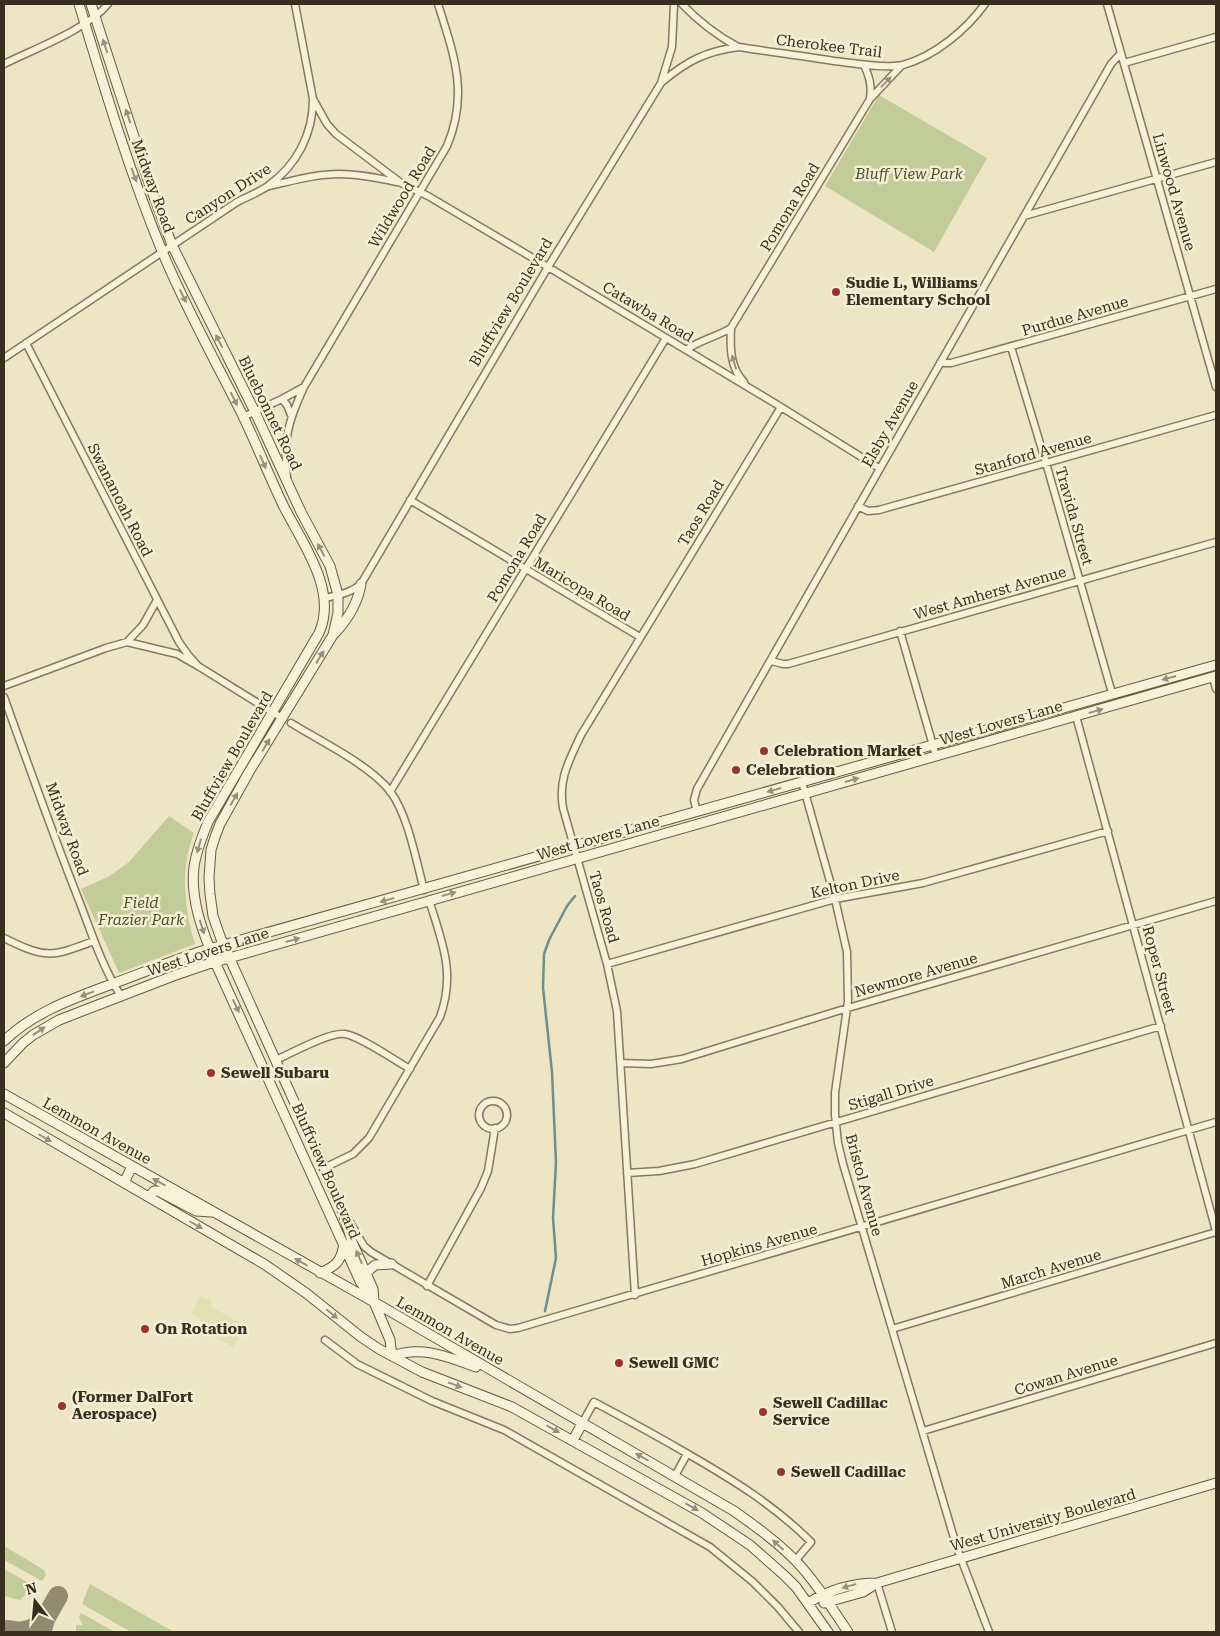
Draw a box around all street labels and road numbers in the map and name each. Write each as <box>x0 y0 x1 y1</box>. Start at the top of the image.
street label: Cherokee Trail <box>775 31 883 61</box>
street label: Linwood Avenue <box>1149 131 1199 253</box>
street label: Midway Road <box>128 137 178 236</box>
street label: Wildwood Road <box>365 143 440 251</box>
street label: Pomona Road <box>757 159 824 254</box>
street label: Canyon Drive <box>182 160 274 228</box>
street label: Bluffview Boulevard <box>466 234 557 369</box>
street label: Catawba Road <box>599 278 697 346</box>
street label: Purdue Avenue <box>1020 292 1130 340</box>
street label: Bluebonnet Road <box>235 353 306 473</box>
street label: Elsby Avenue <box>858 377 922 471</box>
street label: Stanford Avenue <box>972 429 1094 479</box>
street label: Swananoah Road <box>84 440 156 560</box>
street label: Travida Street <box>1051 465 1097 568</box>
street label: Taos Road <box>674 476 728 549</box>
street label: Pomona Road <box>484 510 551 605</box>
street label: Maricopa Road <box>531 553 634 625</box>
street label: West Amherst Avenue <box>912 563 1068 623</box>
street label: Bluffview Boulevard <box>188 688 277 824</box>
street label: West Lovers Lane <box>938 697 1064 749</box>
street label: Midway Road <box>42 780 92 879</box>
street label: West Lovers Lane <box>535 812 661 864</box>
street label: Kelton Drive <box>809 866 901 902</box>
street label: Taos Road <box>585 869 623 945</box>
street label: West Lovers Lane <box>145 924 271 980</box>
street label: Roper Street <box>1139 924 1180 1016</box>
street label: Newmore Avenue <box>852 949 980 1001</box>
street label: Stigall Drive <box>846 1071 936 1115</box>
street label: Lemmon Avenue <box>40 1094 154 1168</box>
street label: Bluffview Boulevard <box>288 1100 364 1242</box>
street label: Bristol Avenue <box>842 1132 886 1238</box>
street label: Hopkins Avenue <box>699 1220 819 1270</box>
street label: March Avenue <box>999 1245 1103 1293</box>
street label: Lemmon Avenue <box>393 1293 507 1369</box>
street label: Cowan Avenue <box>1012 1351 1120 1399</box>
street label: West University Boulevard <box>948 1485 1138 1555</box>

